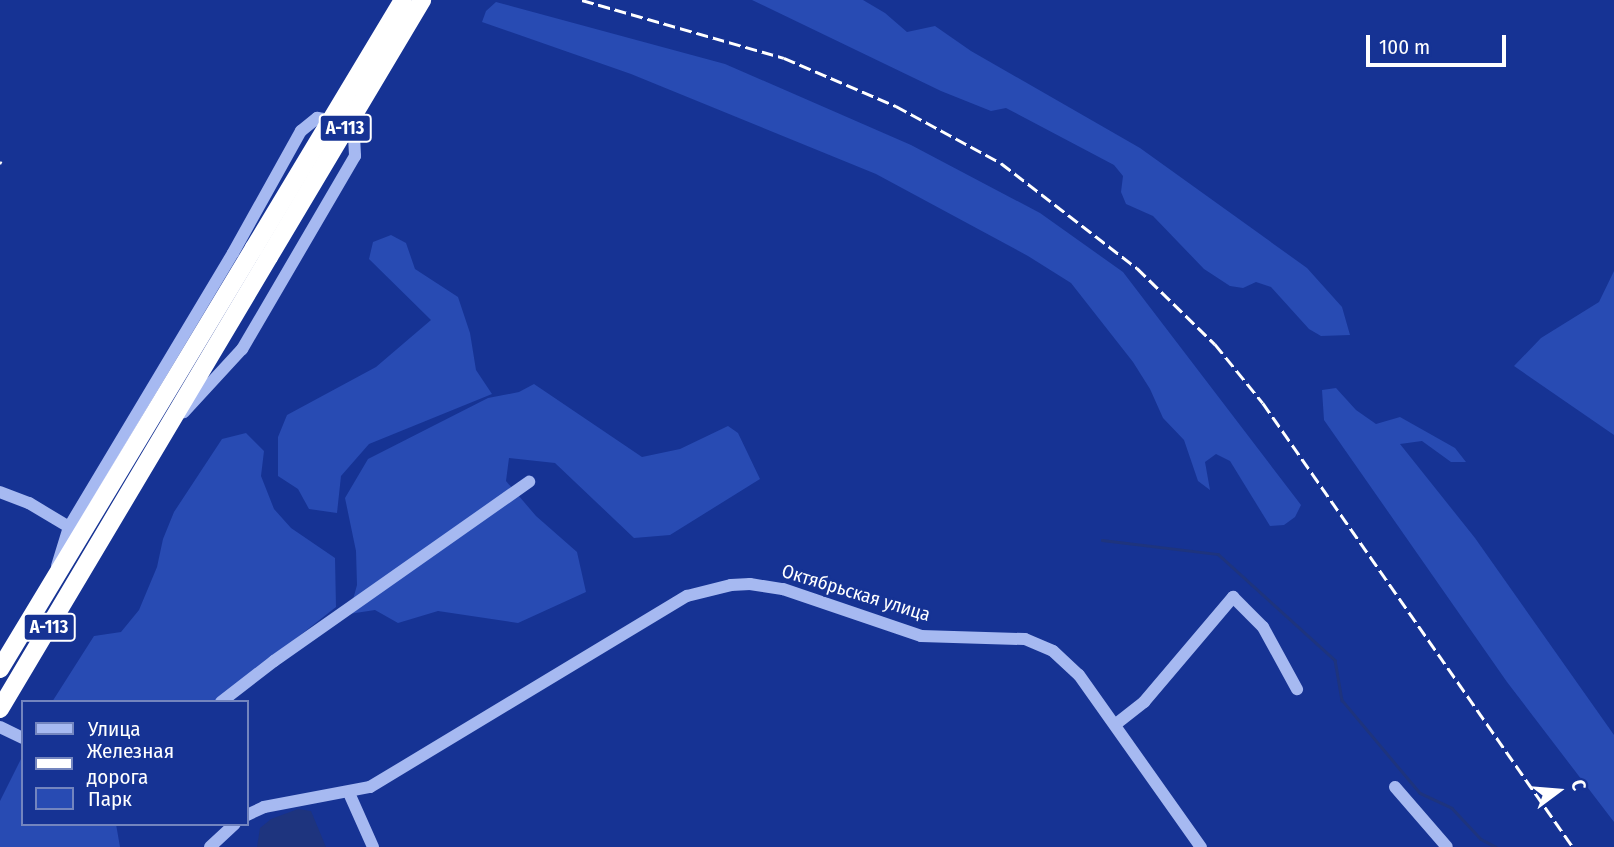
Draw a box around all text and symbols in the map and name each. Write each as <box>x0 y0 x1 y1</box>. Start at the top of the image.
scale bar <box>1369 21 1509 65</box>
text: 100 m <box>1379 34 1430 60</box>
road number: А-113 <box>317 113 373 142</box>
street label: Октябрьская улица <box>779 560 933 626</box>
road number: А-113 <box>21 612 77 642</box>
legend <box>21 700 248 826</box>
text: Улица <box>88 716 141 742</box>
text: Железная дорога <box>87 738 174 790</box>
north arrow <box>1523 756 1593 826</box>
text: С <box>1566 777 1591 793</box>
text: Парк <box>88 786 132 812</box>

